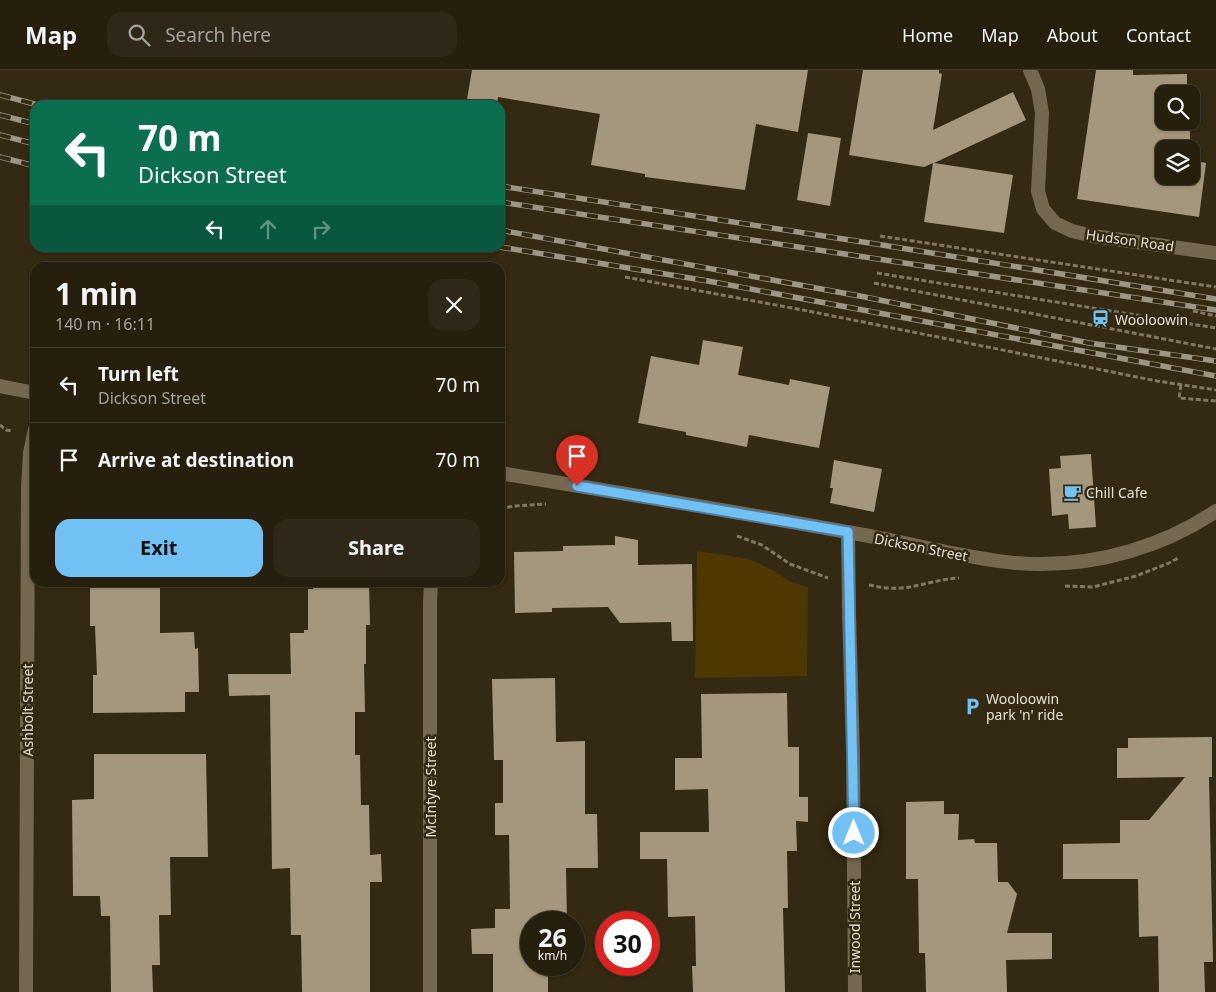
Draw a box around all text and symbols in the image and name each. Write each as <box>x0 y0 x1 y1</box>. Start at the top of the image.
search box <box>107 12 457 57</box>
text: Map <box>25 18 77 51</box>
icon: search <box>125 21 153 49</box>
text: Search here <box>165 22 271 48</box>
text: Home <box>902 23 953 47</box>
text: Map <box>981 23 1019 47</box>
text: About <box>1047 23 1098 47</box>
text: Contact <box>1126 23 1191 47</box>
map controls <box>1155 85 1200 185</box>
button: search <box>1155 85 1200 130</box>
text: 70 m <box>138 114 221 161</box>
icon: left <box>55 120 120 185</box>
button: layers <box>1155 140 1200 185</box>
text: Dickson Street <box>138 159 287 189</box>
icon: left <box>201 215 229 243</box>
icon: ahead <box>254 215 282 243</box>
icon: right <box>307 215 335 243</box>
street label: Hudson Road <box>1085 224 1175 256</box>
text: 1 min <box>55 273 138 314</box>
button: close <box>428 279 480 331</box>
station icon: Wooloowin <box>1091 309 1111 329</box>
place label: Wooloowin <box>1115 310 1188 329</box>
text: 140 m · 16:11 <box>55 313 155 335</box>
text: Turn left <box>98 361 179 387</box>
icon: left <box>55 371 83 399</box>
text: 70 m <box>436 372 480 398</box>
text: Dickson Street <box>98 387 206 409</box>
pin <box>556 435 598 486</box>
icon: arrive <box>563 442 591 470</box>
icon: arrive <box>55 446 83 474</box>
text: Arrive at destination <box>98 447 294 473</box>
text: 70 m <box>436 447 480 473</box>
cafe icon: Chill Cafe <box>1062 482 1082 502</box>
place label: Chill Cafe <box>1086 483 1147 502</box>
button: Exit <box>55 519 263 577</box>
button: Share <box>273 519 480 577</box>
street label: Dickson Street <box>873 529 969 565</box>
street label: Ashbolt Street <box>18 664 37 756</box>
place label: Wooloowin park 'n' ride <box>986 689 1063 724</box>
parking icon: Wooloowin park 'n' ride <box>962 696 982 716</box>
street label: McIntyre Street <box>421 736 440 838</box>
position arrow <box>827 806 879 858</box>
street label: Inwood Street <box>845 881 864 973</box>
speed limit sign: 30 <box>595 911 660 976</box>
text: 26 <box>538 920 567 954</box>
text: km/h <box>538 947 567 964</box>

